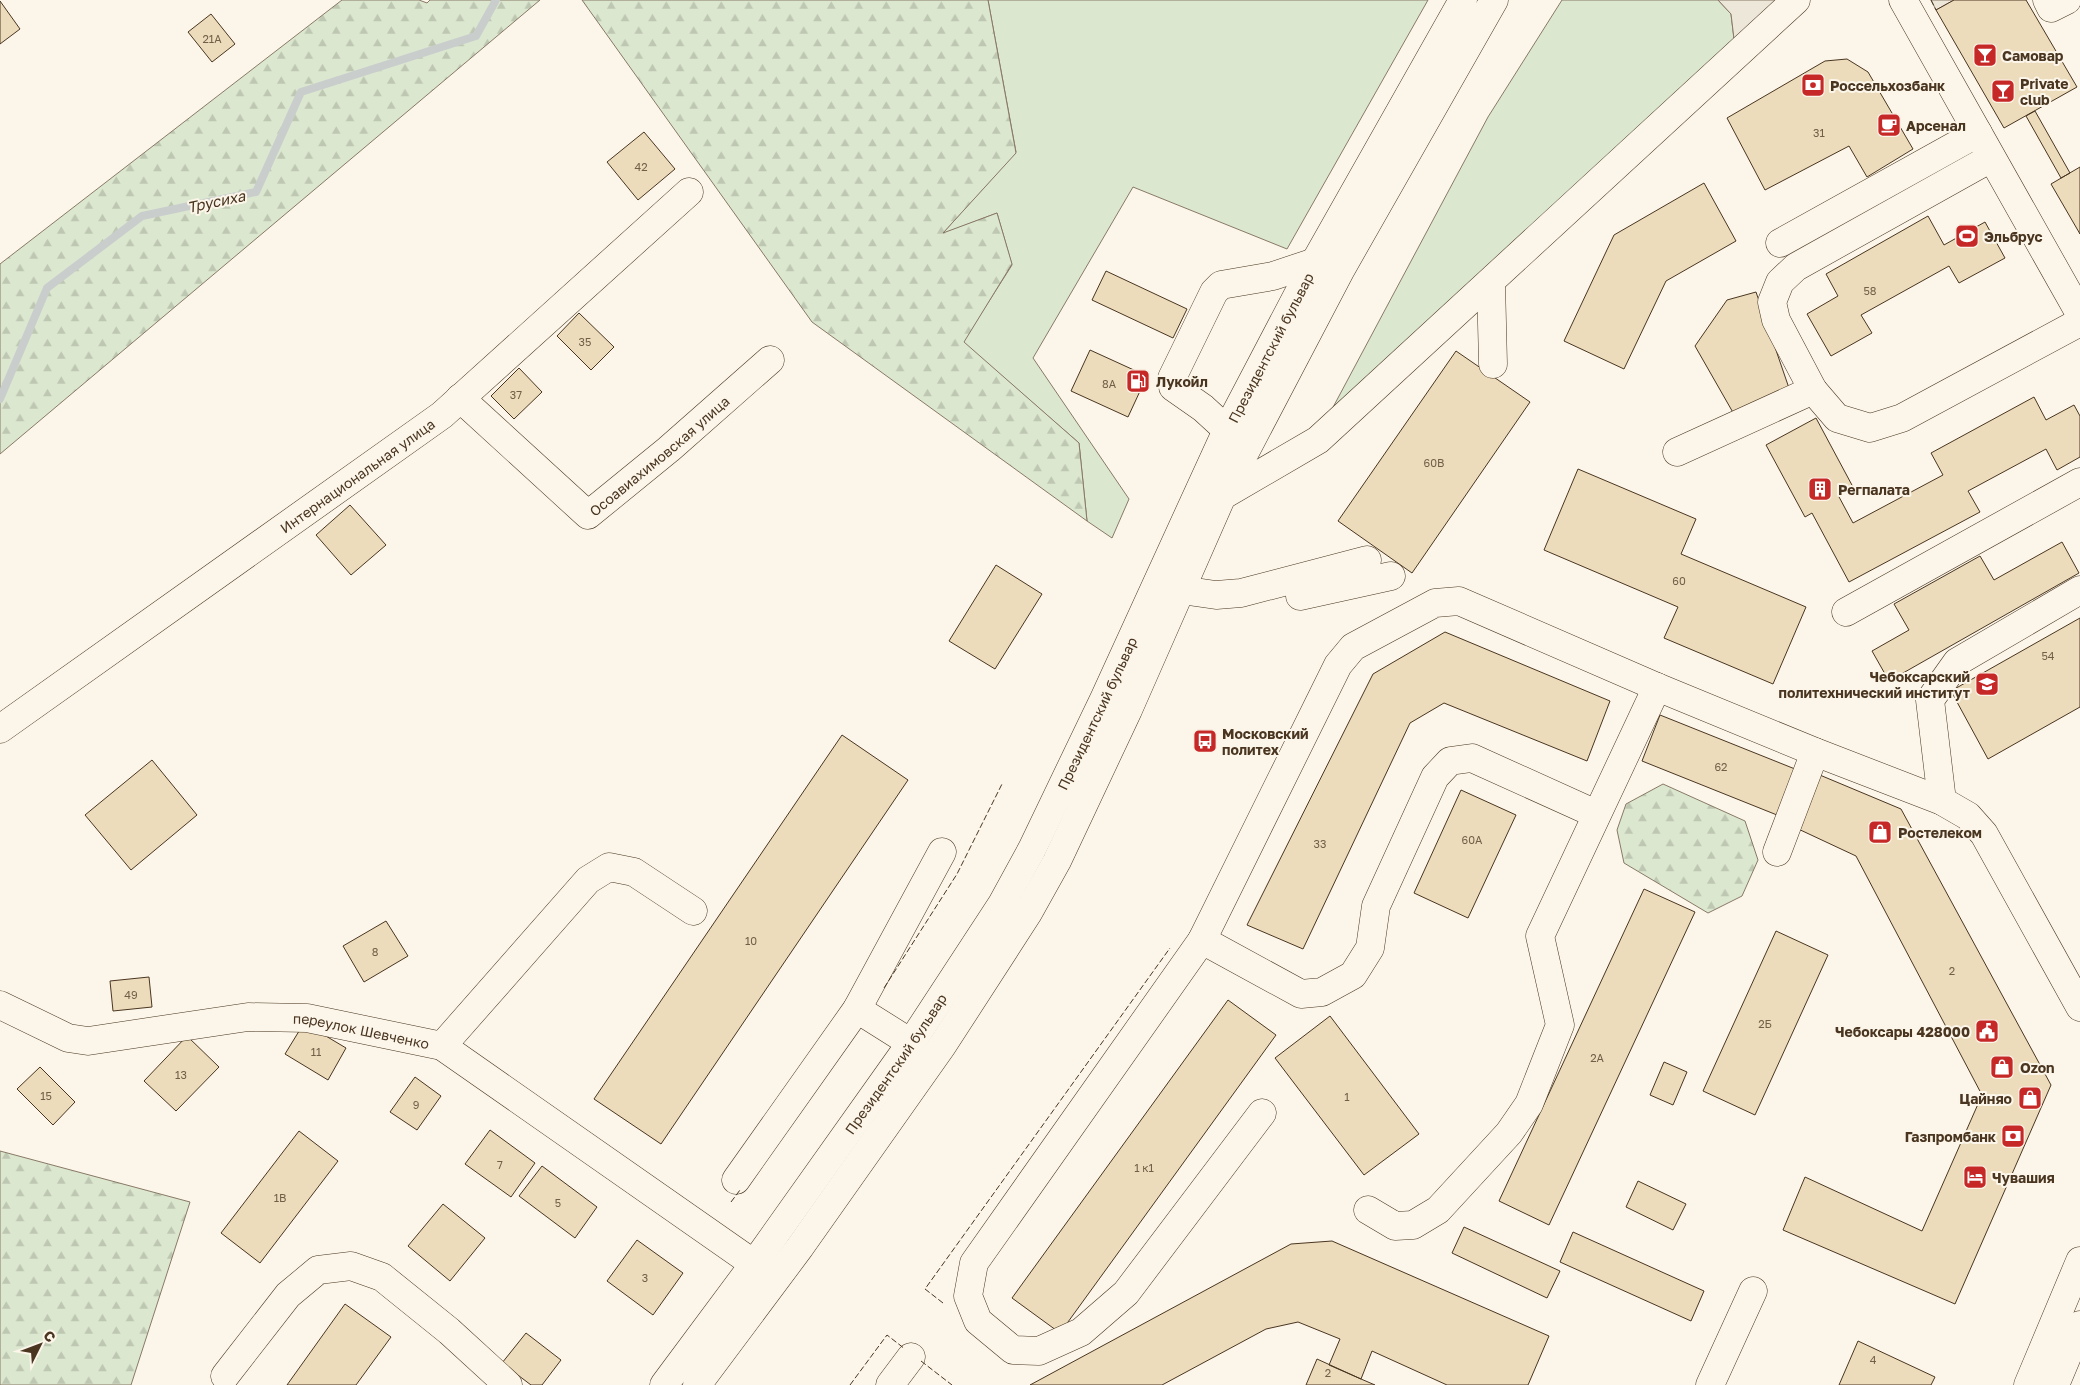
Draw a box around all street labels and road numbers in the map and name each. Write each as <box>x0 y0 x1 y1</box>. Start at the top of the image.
street label: Президентский бульвар <box>1224 270 1316 425</box>
street label: Осоавиахимовская улица <box>586 392 732 519</box>
street label: Интернациональная улица <box>276 415 438 536</box>
street label: Президентский бульвар <box>1053 634 1140 792</box>
street label: Президентский бульвар <box>841 990 950 1137</box>
street label: переулок Шевченко <box>293 1009 431 1052</box>

